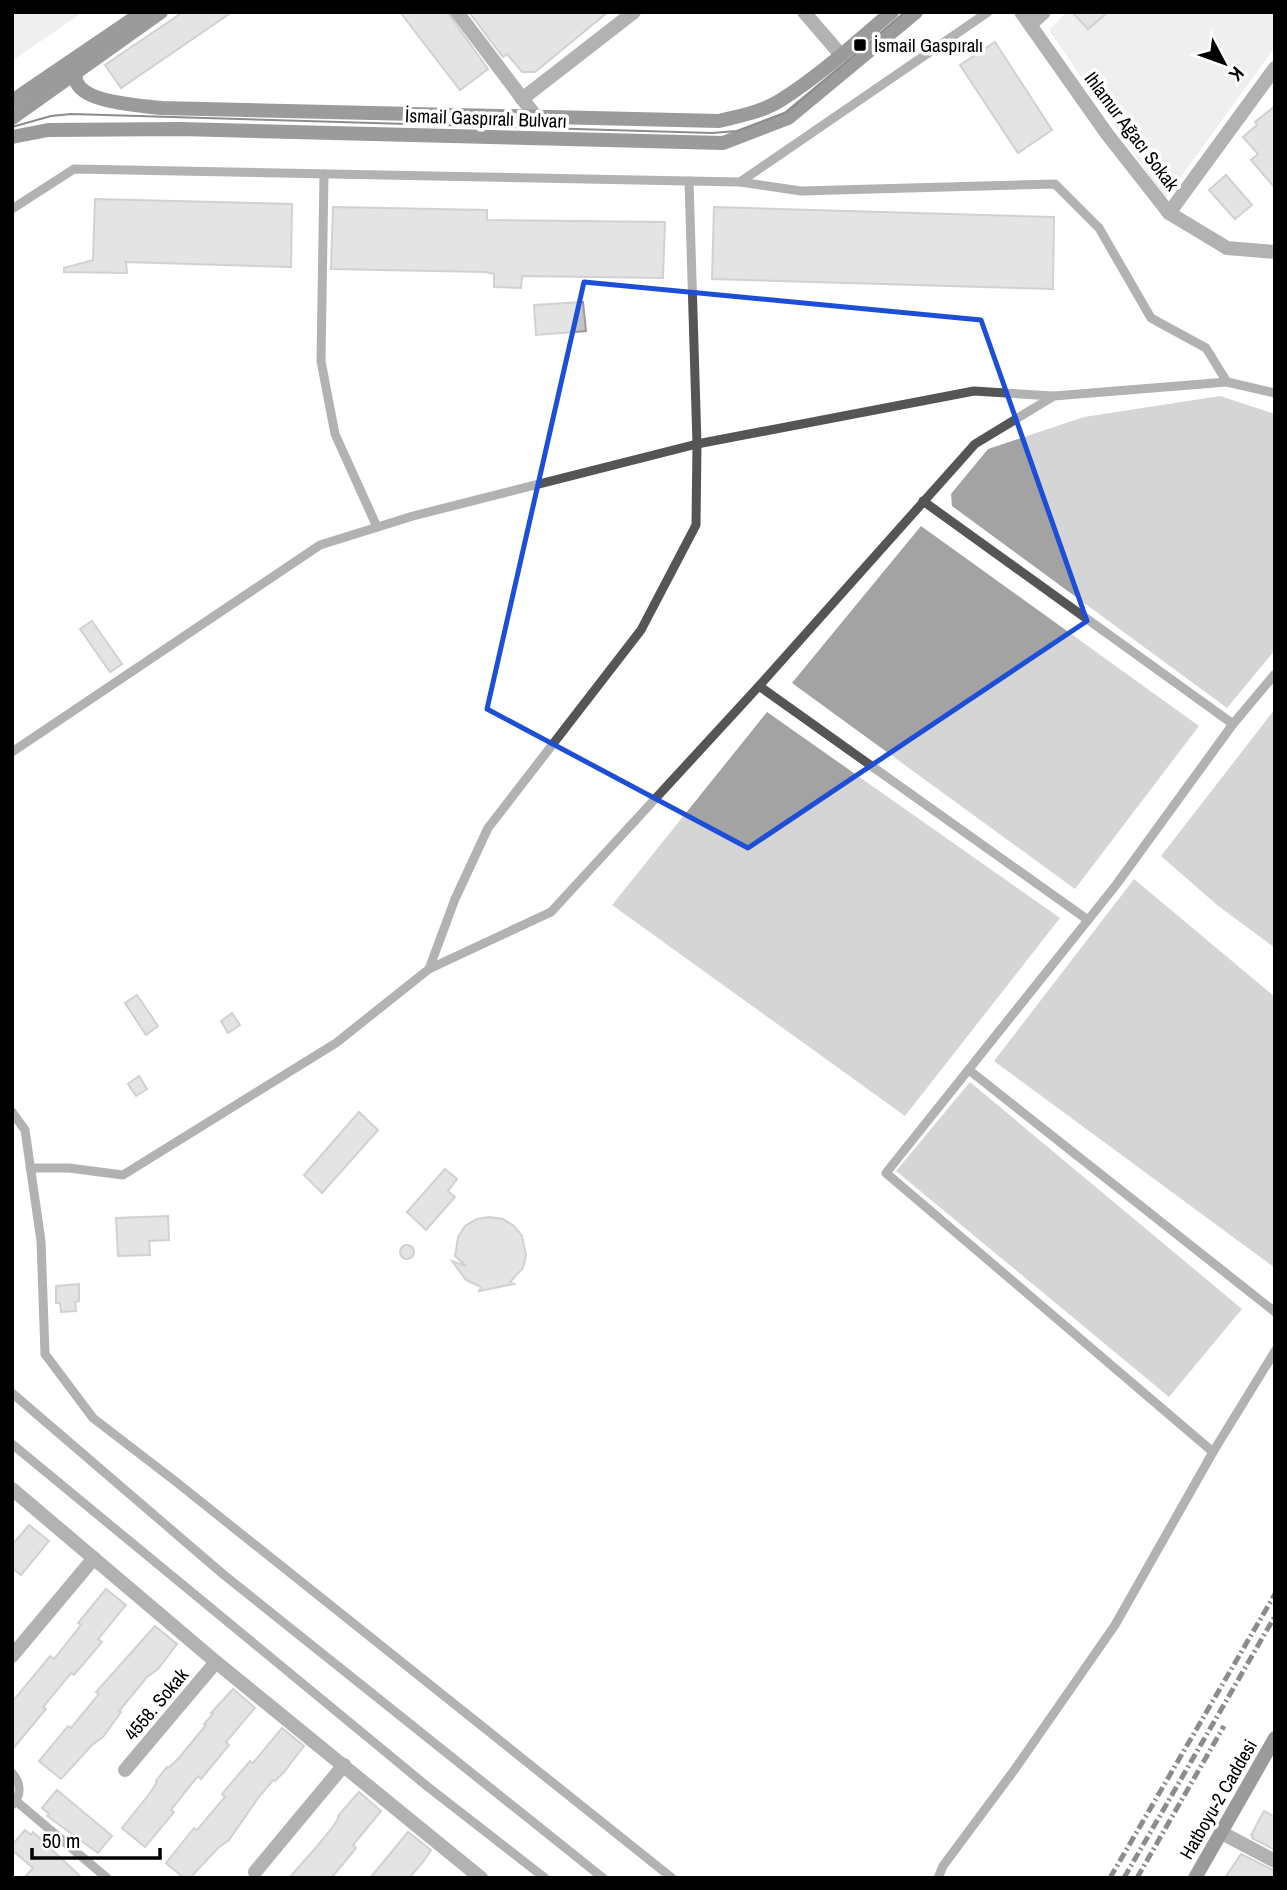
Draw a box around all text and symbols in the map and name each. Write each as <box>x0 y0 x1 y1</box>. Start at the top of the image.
north arrow <box>1189 28 1259 98</box>
place label: İsmail Gaspıralı <box>874 32 983 58</box>
marker: İsmail Gaspıralı <box>852 37 868 53</box>
text: K <box>1223 61 1250 87</box>
street label: Ihlamur Ağacı Sokak <box>1079 66 1186 196</box>
street label: İsmail Gaspıralı Bulvarı <box>405 102 567 134</box>
street label: 4558. Sokak <box>118 1662 194 1746</box>
street label: Hatboyu-2 Caddesi <box>1173 1734 1263 1864</box>
scale bar <box>32 1816 159 1860</box>
text: 50 m <box>42 1826 80 1855</box>

